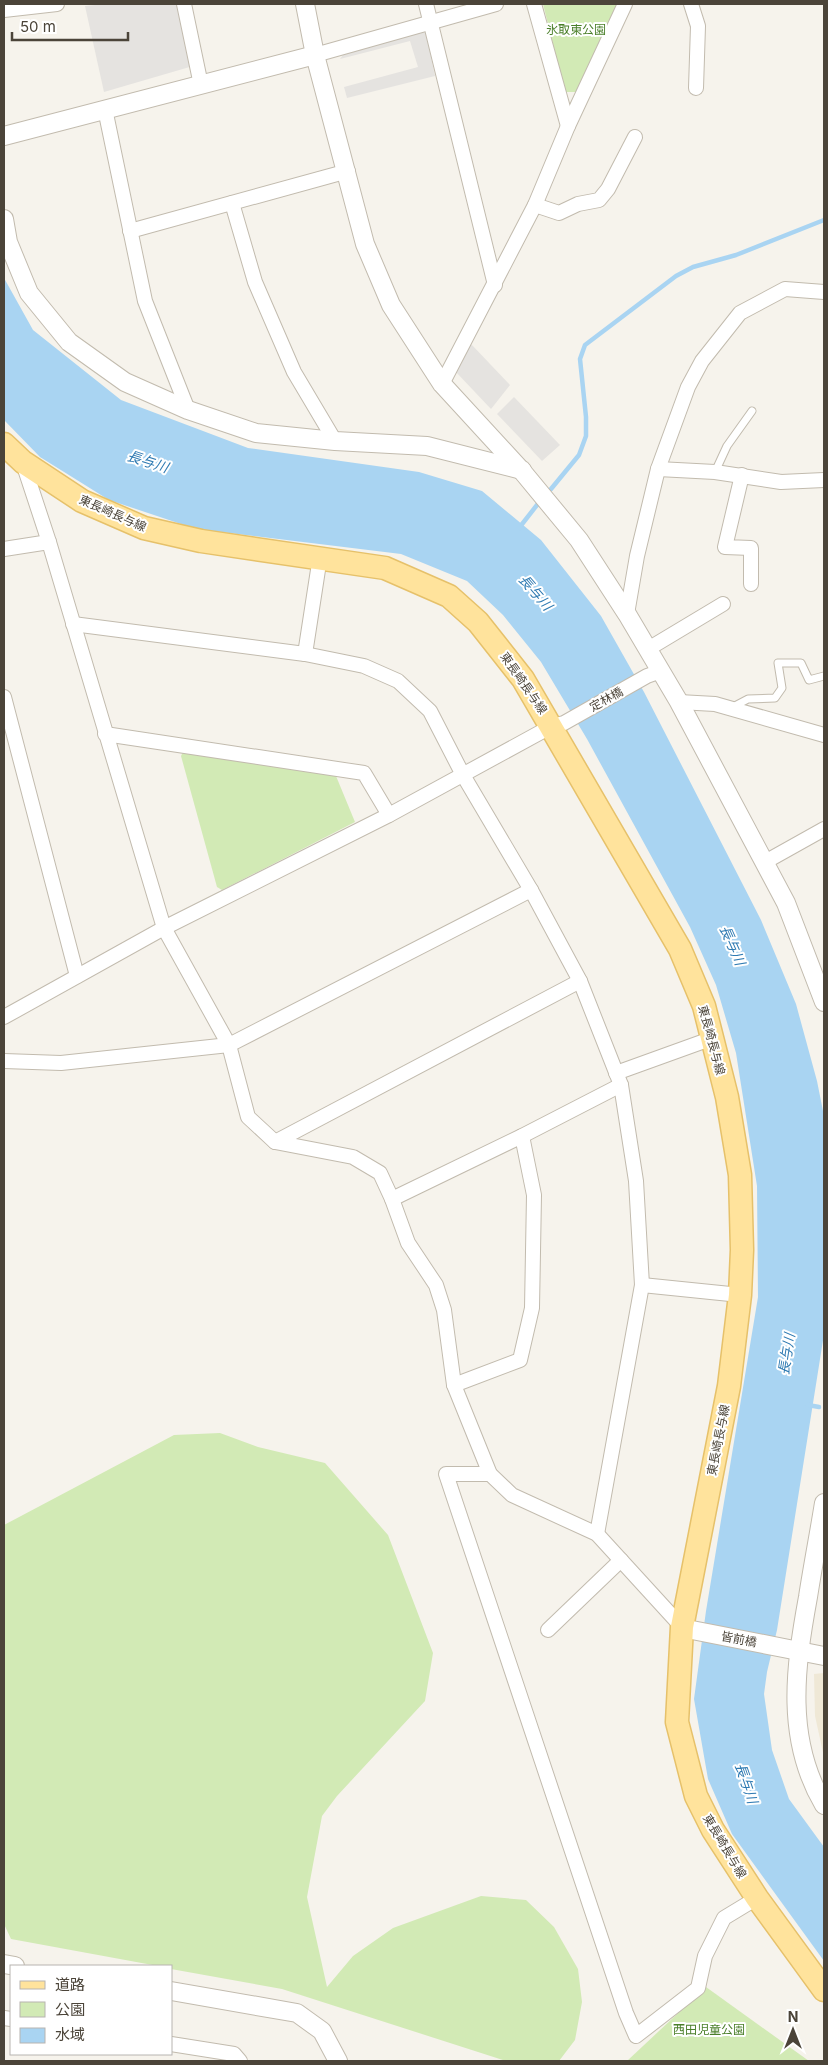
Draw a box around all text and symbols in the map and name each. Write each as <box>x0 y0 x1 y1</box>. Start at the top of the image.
scale bar <box>12 10 129 42</box>
text: 50 m <box>20 17 56 36</box>
park label: 氷取東公園 <box>546 22 606 37</box>
water label: 長与川 <box>125 446 173 476</box>
street label: 東長崎長与線 <box>77 492 149 534</box>
water label: 長与川 <box>516 571 558 615</box>
street label: 東長崎長与線 <box>497 649 551 717</box>
street label: 定林橋 <box>587 684 625 714</box>
water label: 長与川 <box>717 922 750 969</box>
street label: 東長崎長与線 <box>695 1003 729 1077</box>
water label: 長与川 <box>774 1330 798 1376</box>
street label: 東長崎長与線 <box>704 1403 732 1477</box>
street label: 皆前橋 <box>720 1628 758 1650</box>
water label: 長与川 <box>732 1760 763 1808</box>
street label: 東長崎長与線 <box>700 1811 750 1881</box>
legend <box>10 1965 172 2055</box>
text: 道路 <box>55 1975 85 1994</box>
text: 公園 <box>55 2000 85 2019</box>
north arrow <box>768 2005 818 2055</box>
text: N <box>788 2008 798 2025</box>
park label: 西田児童公園 <box>673 2022 745 2037</box>
text: 水域 <box>55 2025 85 2044</box>

